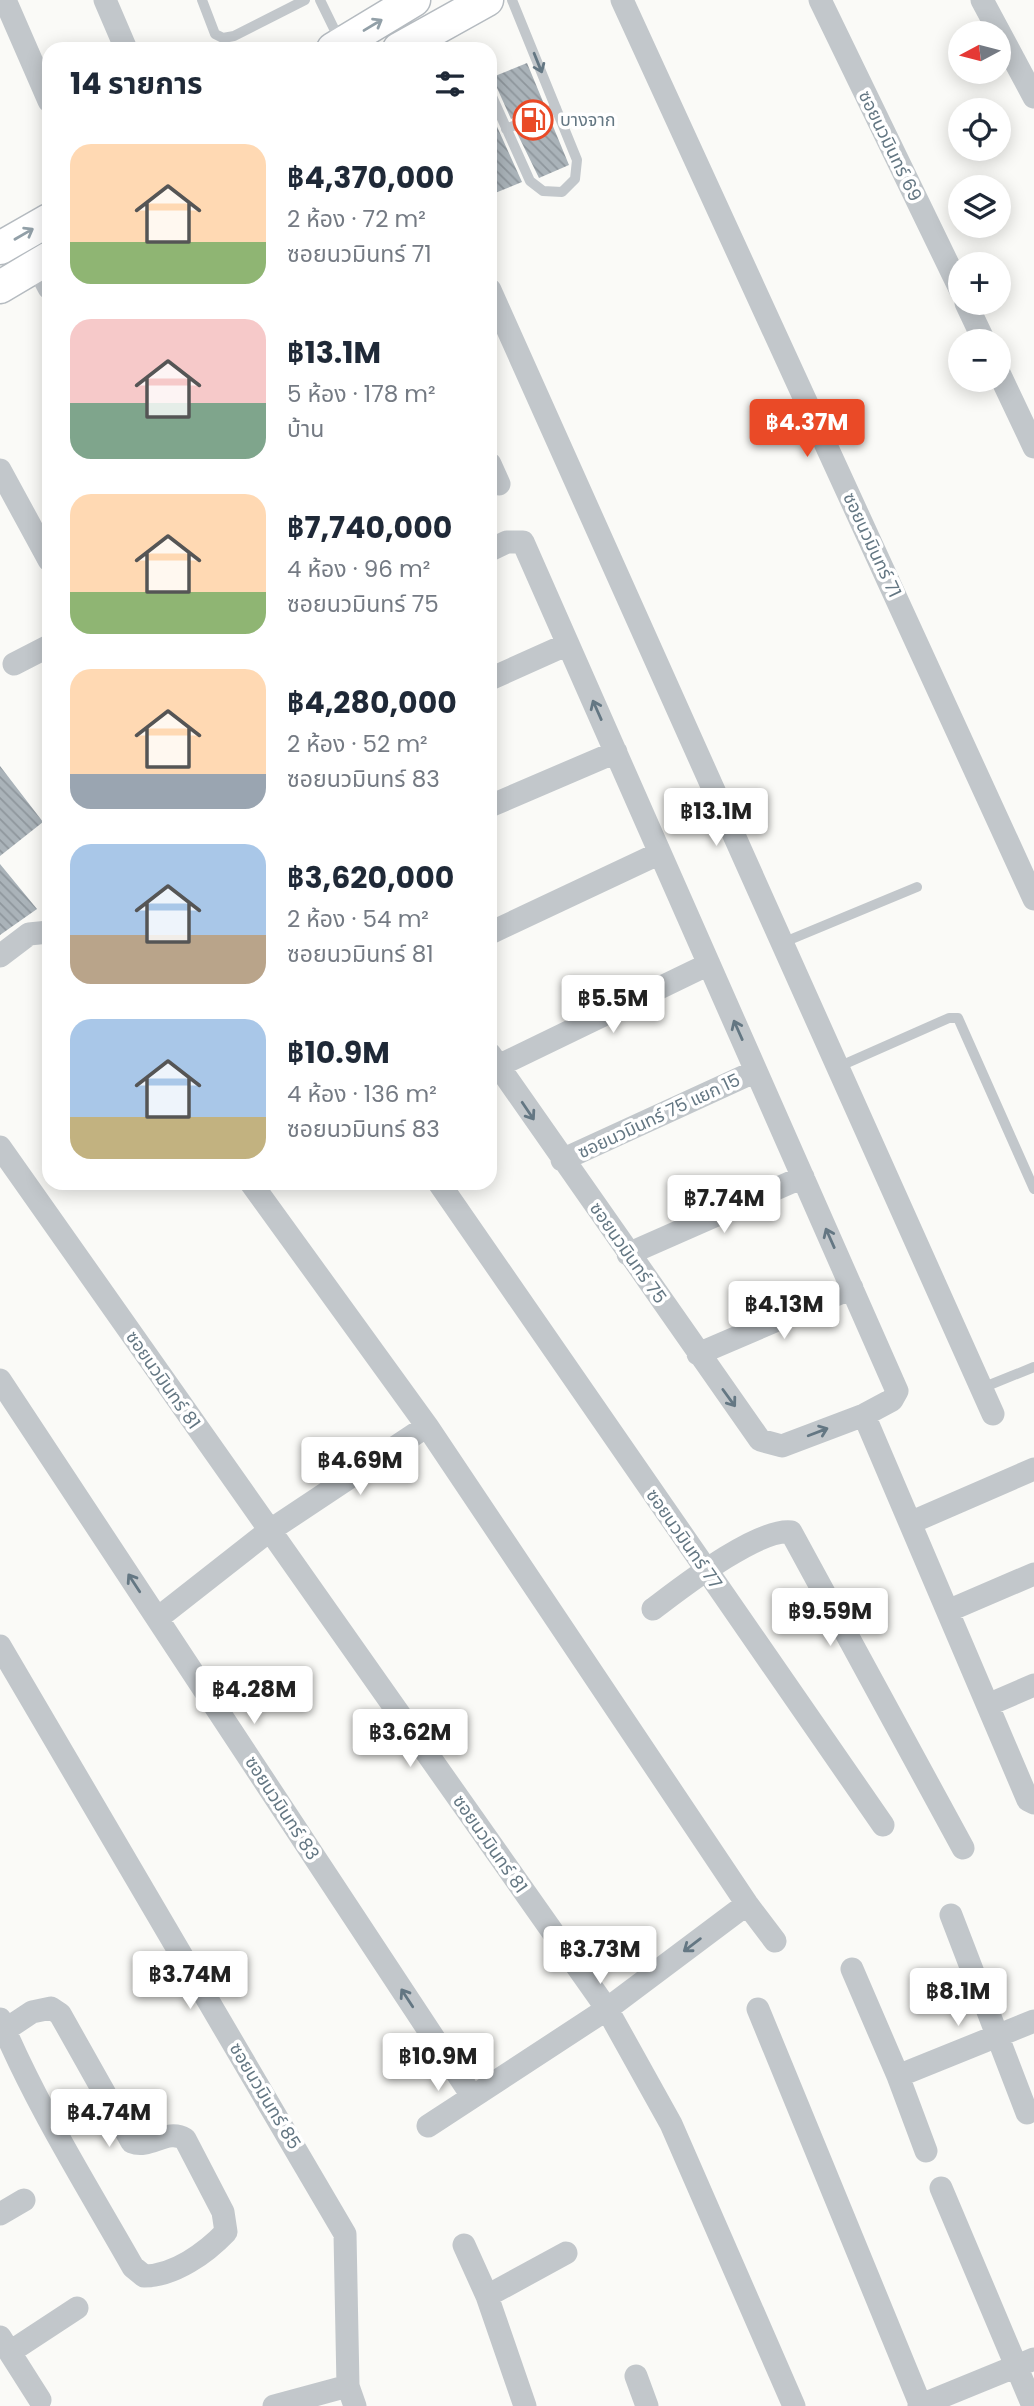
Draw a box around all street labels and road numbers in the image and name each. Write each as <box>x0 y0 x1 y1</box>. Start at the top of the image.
street label: ซอยนวมินทร์ 69 <box>853 86 928 205</box>
street label: ซอยนวมินทร์ 71 <box>837 488 908 601</box>
street label: ซอยนวมินทร์ 75 แยก 15 <box>574 1067 744 1164</box>
street label: ซอยนวมินทร์ 75 <box>584 1197 673 1309</box>
street label: ซอยนวมินทร์ 81 <box>120 1326 207 1434</box>
street label: ซอยนวมินทร์ 77 <box>641 1484 728 1594</box>
street label: ซอยนวมินทร์ 83 <box>239 1751 325 1865</box>
street label: ซอยนวมินทร์ 81 <box>447 1790 534 1898</box>
street label: ซอยนวมินทร์ 85 <box>224 2038 307 2154</box>

